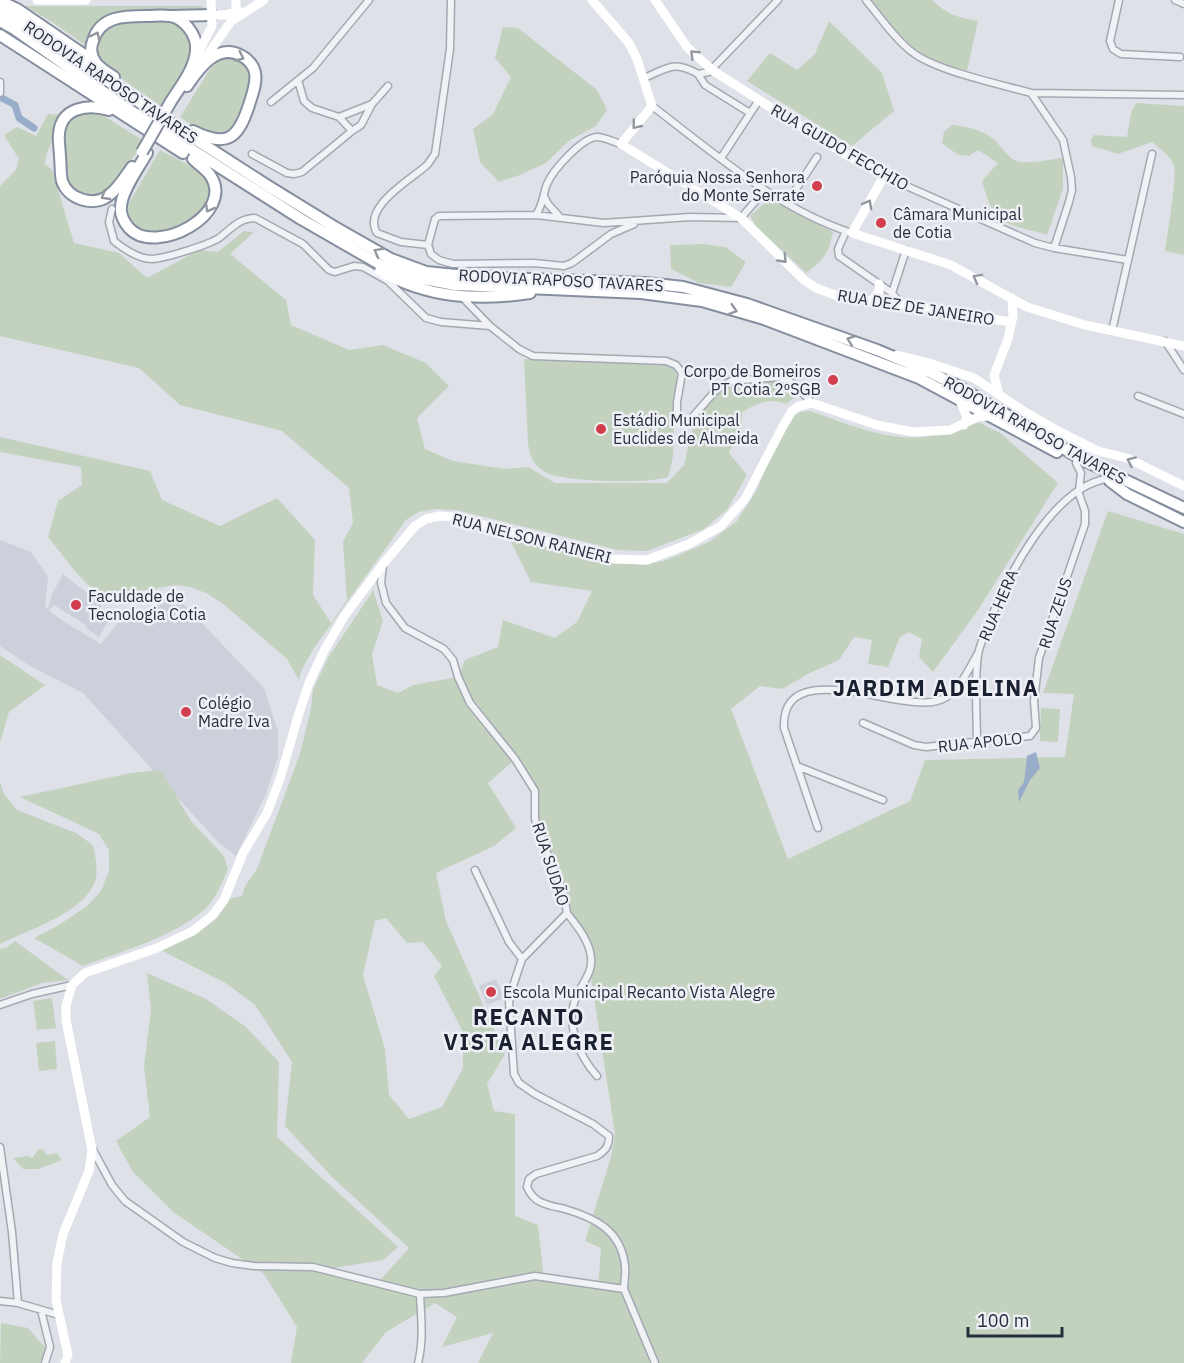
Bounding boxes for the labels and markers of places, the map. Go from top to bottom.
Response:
place label: Paróquia Nossa Senhora do Monte Serrate [630,167,805,205]
marker: Paróquia Nossa Senhora do Monte Serrate [810,179,824,193]
place label: Câmara Municipal de Cotia [893,204,1022,242]
marker: Câmara Municipal de Cotia [874,216,888,230]
place label: Corpo de Bomeiros PT Cotia 2ºSGB [684,361,821,399]
marker: Corpo de Bomeiros PT Cotia 2ºSGB [826,373,840,387]
place label: Estádio Municipal Euclides de Almeida [613,410,759,448]
marker: Estádio Municipal Euclides de Almeida [594,422,608,436]
place label: Faculdade de Tecnologia Cotia [88,586,207,624]
marker: Faculdade de Tecnologia Cotia [69,598,83,612]
place label: Colégio Madre Iva [198,693,270,731]
marker: Colégio Madre Iva [179,705,193,719]
place label: Escola Municipal Recanto Vista Alegre [503,982,776,1002]
marker: Escola Municipal Recanto Vista Alegre [484,985,498,999]

